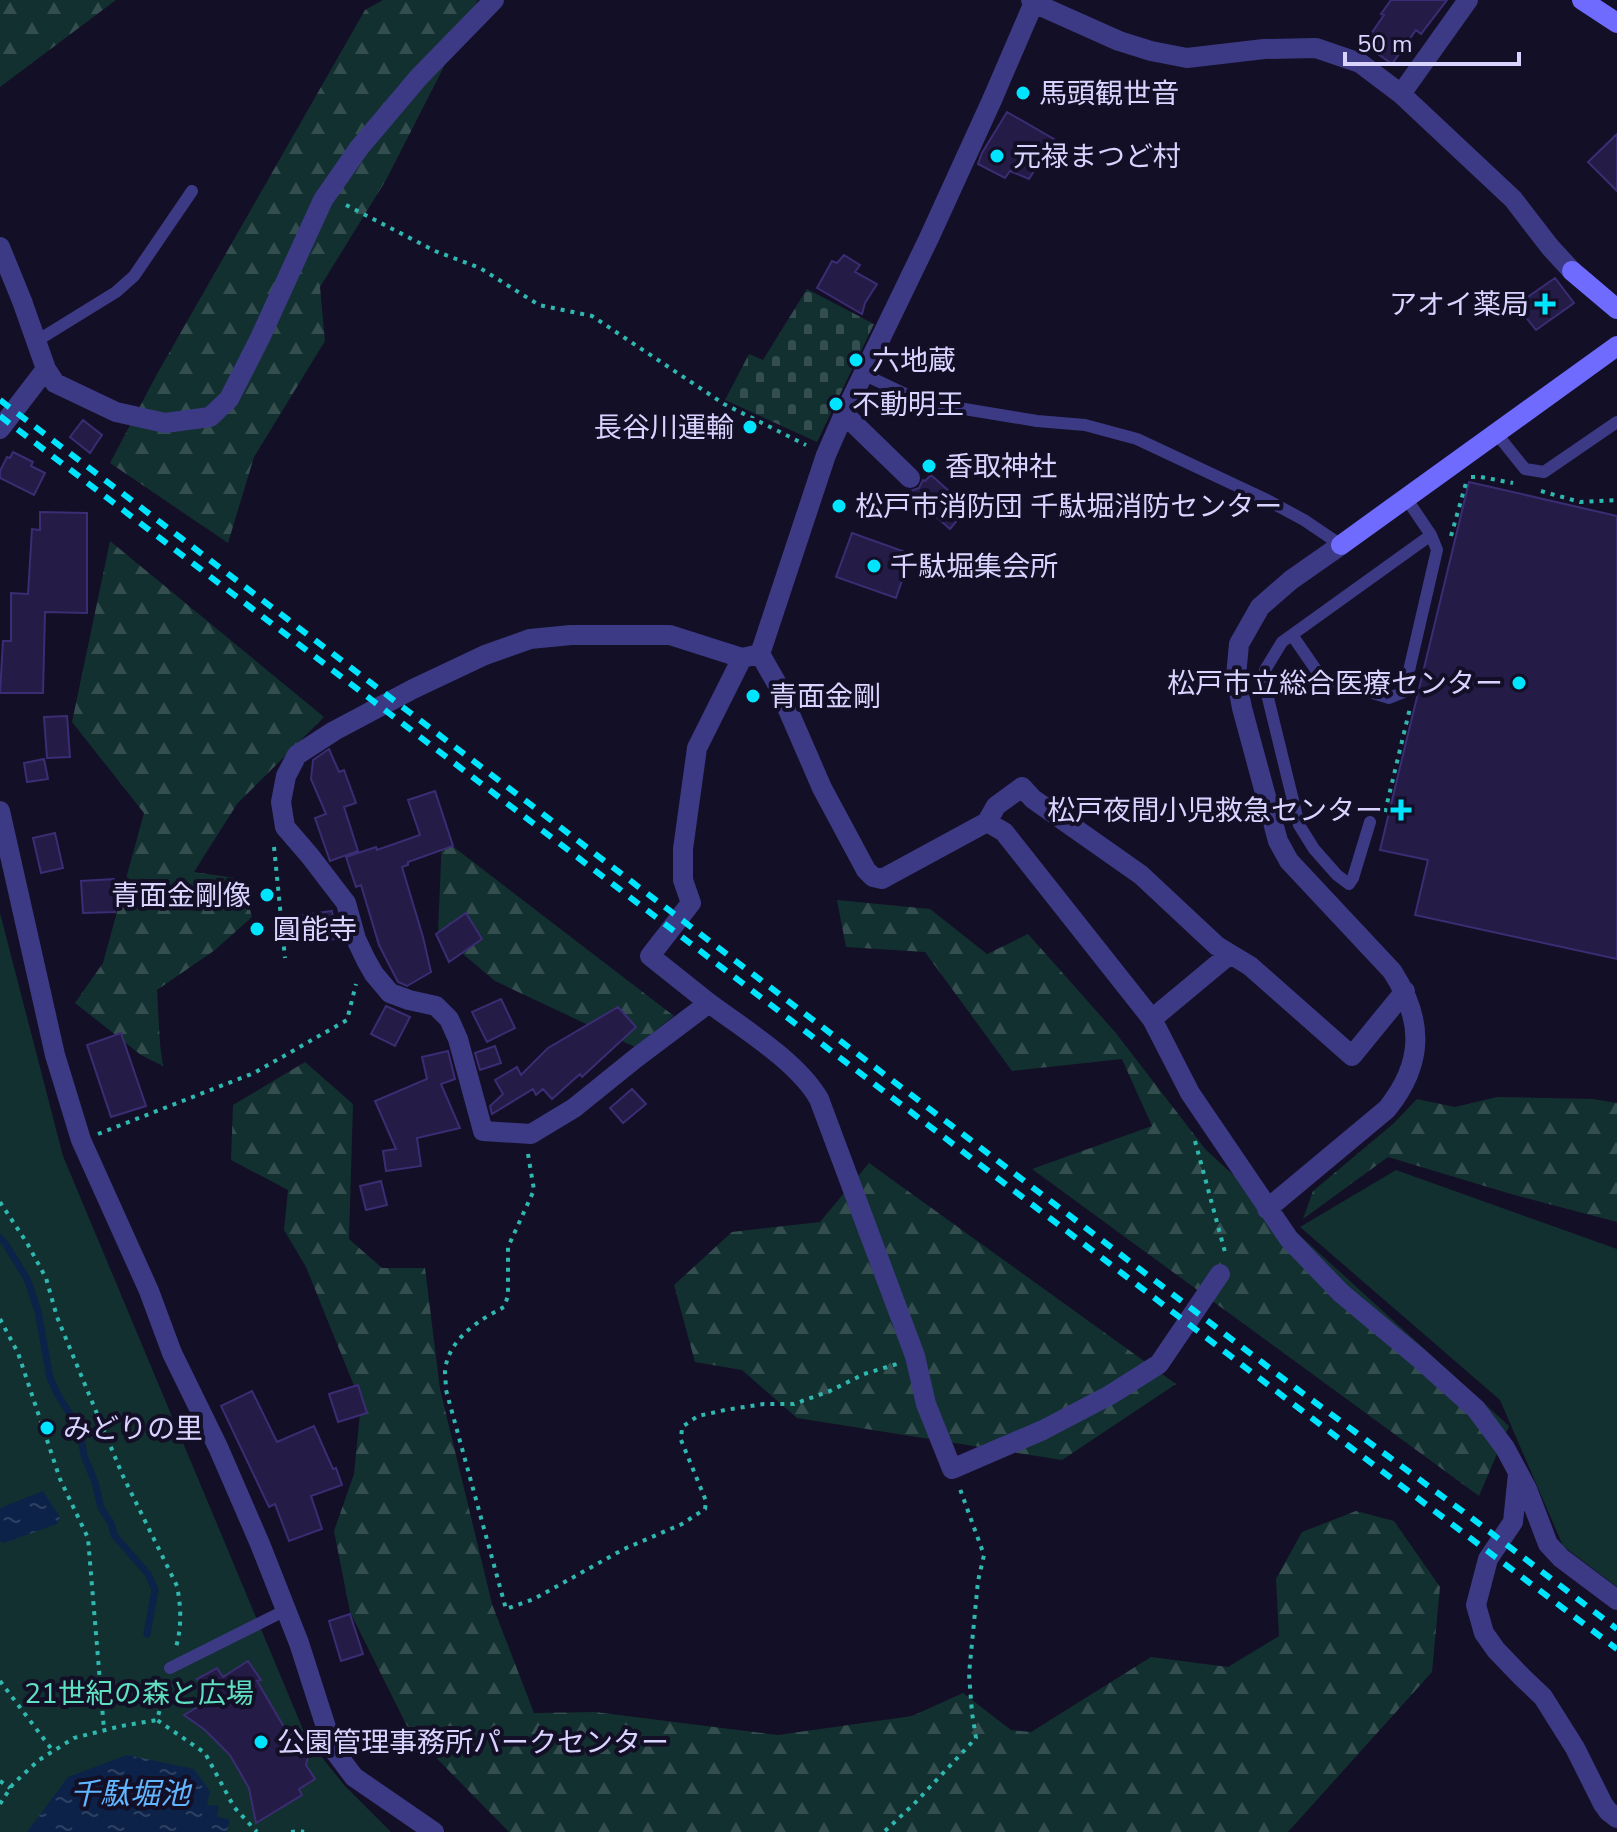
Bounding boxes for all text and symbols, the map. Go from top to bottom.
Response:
scale bar [1345,16,1519,66]
text: 50 m [1357,28,1413,60]
place label: 馬頭観世音 [1039,75,1179,113]
marker: 馬頭観世音 [1014,84,1032,102]
place label: 元禄まつど村 [1013,138,1181,176]
marker: 元禄まつど村 [988,147,1006,165]
place label: アオイ薬局 [1389,286,1529,324]
marker: アオイ薬局 [1536,295,1554,313]
place label: 六地蔵 [872,342,956,380]
marker: 六地蔵 [847,351,865,369]
place label: 不動明王 [852,386,964,424]
marker: 不動明王 [827,395,845,413]
place label: 長谷川運輸 [594,409,734,447]
marker: 長谷川運輸 [741,418,759,436]
place label: 香取神社 [945,448,1057,486]
marker: 香取神社 [920,457,938,475]
place label: 松戸市消防団 千駄堀消防センター [855,488,1282,526]
marker: 松戸市消防団 千駄堀消防センター [830,497,848,515]
place label: 千駄堀集会所 [890,548,1058,586]
marker: 千駄堀集会所 [865,557,883,575]
place label: 松戸市立総合医療センター [1167,665,1503,703]
marker: 松戸市立総合医療センター [1510,674,1528,692]
place label: 青面金剛 [769,678,881,716]
marker: 青面金剛 [744,687,762,705]
place label: 松戸夜間小児救急センター [1047,792,1383,830]
marker: 松戸夜間小児救急センター [1390,799,1412,821]
place label: 青面金剛像 [111,877,251,915]
marker: 青面金剛像 [258,886,276,904]
place label: 圓能寺 [273,911,357,949]
marker: 圓能寺 [248,920,266,938]
place label: みどりの里 [63,1410,203,1448]
marker: みどりの里 [38,1419,56,1437]
park label: 21世紀の森と広場 [24,1675,254,1713]
place label: 公園管理事務所パークセンター [277,1724,669,1762]
marker: 公園管理事務所パークセンター [252,1733,270,1751]
water label: 千駄堀池 [70,1774,193,1815]

